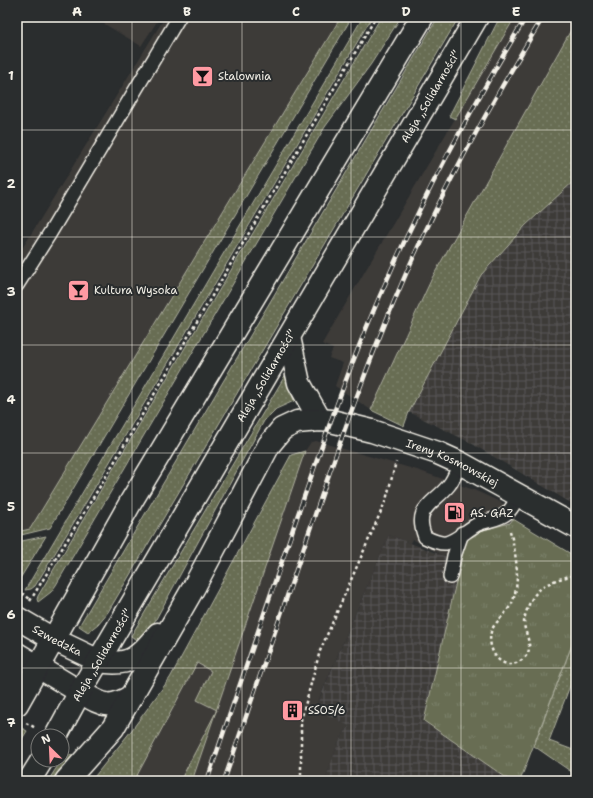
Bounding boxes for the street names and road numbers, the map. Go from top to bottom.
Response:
street label: Aleja „Solidarności” [398,47,464,146]
street label: Aleja „Solidarności” [233,326,300,425]
street label: Ireny Kosmowskiej [404,436,501,491]
street label: Aleja „Solidarności” [69,606,136,704]
street label: Szwedzka [29,622,84,660]

